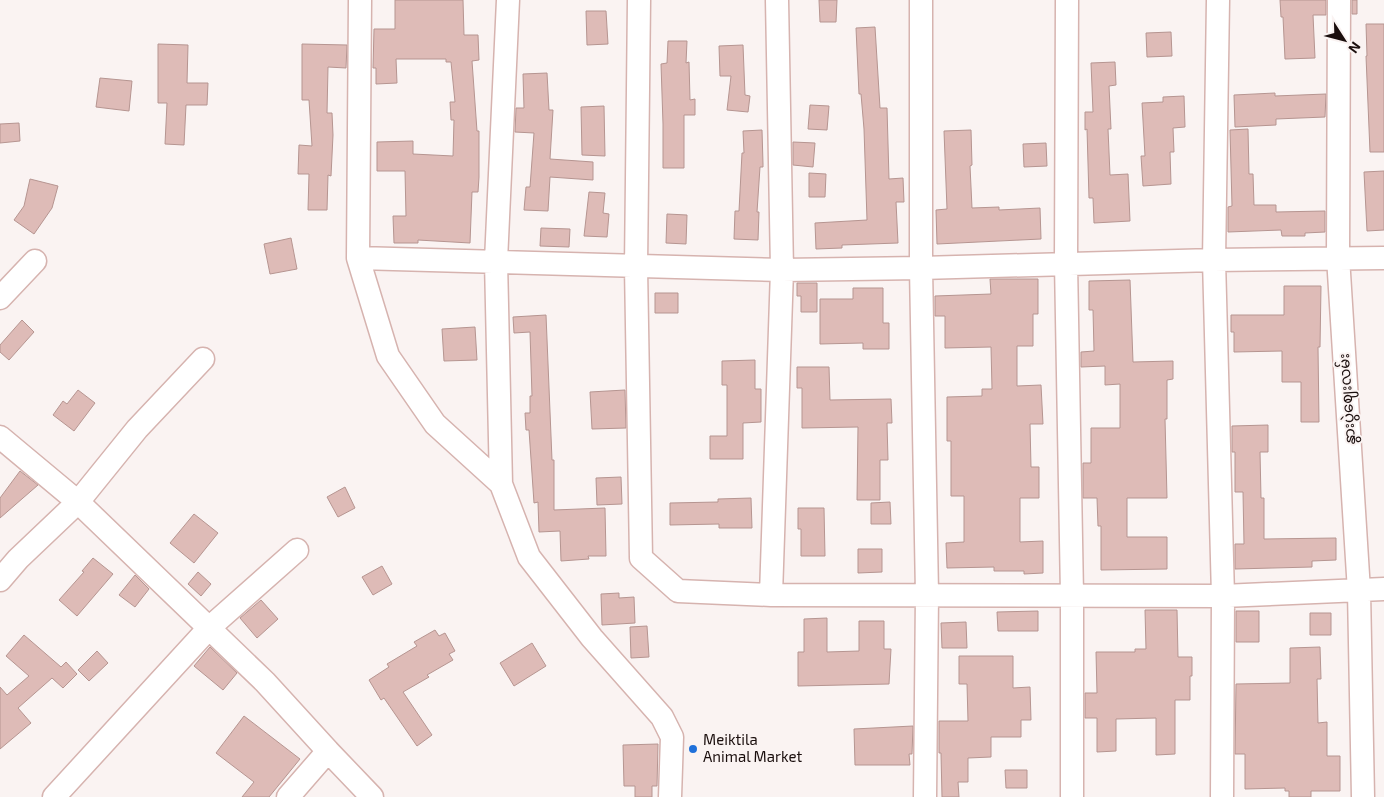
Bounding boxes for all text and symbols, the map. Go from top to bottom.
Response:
north arrow [1319,15,1369,65]
text: N [1345,39,1365,57]
street label: နွားပွဲဈေးလမ်း [1334,353,1362,445]
place label: Meiktila Animal Market [703,730,802,765]
marker: Meiktila Animal Market [687,743,699,755]

